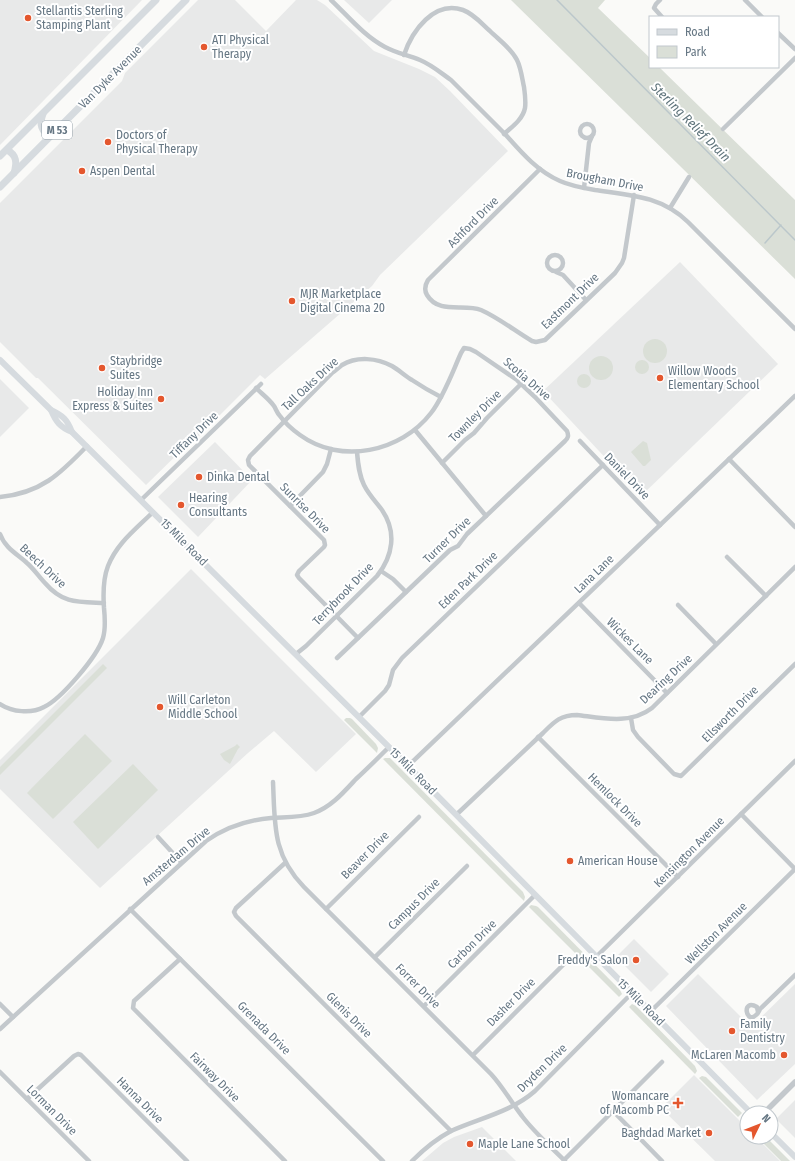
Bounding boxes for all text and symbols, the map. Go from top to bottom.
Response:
place label: Stellantis Sterling Stamping Plant [36,4,123,32]
marker: Stellantis Sterling Stamping Plant [23,13,33,23]
legend [649,16,779,68]
text: Road [685,25,710,39]
place label: ATI Physical Therapy [212,33,269,61]
marker: ATI Physical Therapy [199,42,209,52]
street label: Van Dyke Avenue [76,43,144,111]
text: Park [685,45,707,59]
water label: Sterling Relief Drain [648,79,734,165]
road number: M 53 [42,121,72,139]
place label: Doctors of Physical Therapy [116,128,198,156]
marker: Doctors of Physical Therapy [103,137,113,147]
place label: Aspen Dental [90,164,155,178]
marker: Aspen Dental [77,166,87,176]
street label: Brougham Drive [565,166,645,194]
street label: Ashford Drive [445,194,501,250]
street label: Eastmont Drive [538,270,602,332]
place label: MJR Marketplace Digital Cinema 20 [300,287,385,315]
marker: MJR Marketplace Digital Cinema 20 [287,296,297,306]
place label: Staybridge Suites [110,354,162,382]
street label: Tall Oaks Drive [279,354,341,414]
street label: Scotia Drive [500,355,554,403]
marker: Staybridge Suites [97,363,107,373]
place label: Willow Woods Elementary School [668,364,759,392]
marker: Willow Woods Elementary School [655,373,665,383]
place label: Holiday Inn Express & Suites [72,385,153,413]
street label: Townley Drive [446,387,504,445]
marker: Holiday Inn Express & Suites [156,394,166,404]
street label: Tiffany Drive [167,409,221,461]
street label: Daniel Drive [601,450,653,502]
place label: Dinka Dental [207,470,269,484]
marker: Dinka Dental [194,472,204,482]
street label: Sunrise Drive [277,480,333,536]
place label: Hearing Consultants [189,491,247,519]
marker: Hearing Consultants [176,500,186,510]
street label: Turner Drive [420,514,474,566]
street label: 15 Mile Road [157,515,211,569]
street label: Beech Drive [17,541,69,591]
street label: Eden Park Drive [436,548,500,612]
street label: Lana Lane [571,552,617,596]
street label: Terrybrook Drive [310,560,376,628]
street label: Wickes Lane [604,615,656,667]
street label: Dearing Drive [637,651,695,707]
street label: Ellsworth Drive [699,683,761,745]
place label: Will Carleton Middle School [168,693,237,721]
marker: Will Carleton Middle School [155,702,165,712]
street label: 15 Mile Road [386,744,440,798]
street label: Hemlock Drive [585,770,645,830]
street label: Kensington Avenue [651,814,727,890]
street label: Amsterdam Drive [139,824,213,888]
street label: Beaver Drive [338,828,392,882]
place label: American House [578,854,658,868]
marker: American House [565,856,575,866]
street label: Campus Drive [385,875,443,933]
street label: Wellston Avenue [682,899,750,967]
street label: Carbon Drive [445,917,499,971]
place label: Freddy's Salon [557,953,628,967]
marker: Freddy's Salon [631,955,641,965]
street label: Forrer Drive [393,961,443,1011]
street label: Dasher Drive [484,975,538,1029]
street label: 15 Mile Road [614,975,668,1029]
street label: Glenis Drive [323,989,375,1041]
street label: Grenada Drive [235,999,294,1058]
place label: Family Dentistry [740,1017,785,1045]
marker: Family Dentistry [727,1026,737,1036]
street label: Dryden Drive [514,1041,570,1095]
place label: McLaren Macomb [691,1048,776,1062]
street label: Fairway Drive [187,1049,243,1105]
marker: McLaren Macomb [779,1050,789,1060]
street label: Hanna Drive [114,1074,166,1126]
street label: Lorman Drive [24,1082,80,1138]
place label: Womancare of Macomb PC [600,1089,669,1117]
marker: Womancare of Macomb PC [672,1097,684,1109]
north arrow [739,1105,779,1145]
text: N [759,1112,773,1125]
place label: Baghdad Market [621,1126,701,1140]
marker: Baghdad Market [704,1128,714,1138]
place label: Maple Lane School [478,1137,570,1151]
marker: Maple Lane School [465,1139,475,1149]

